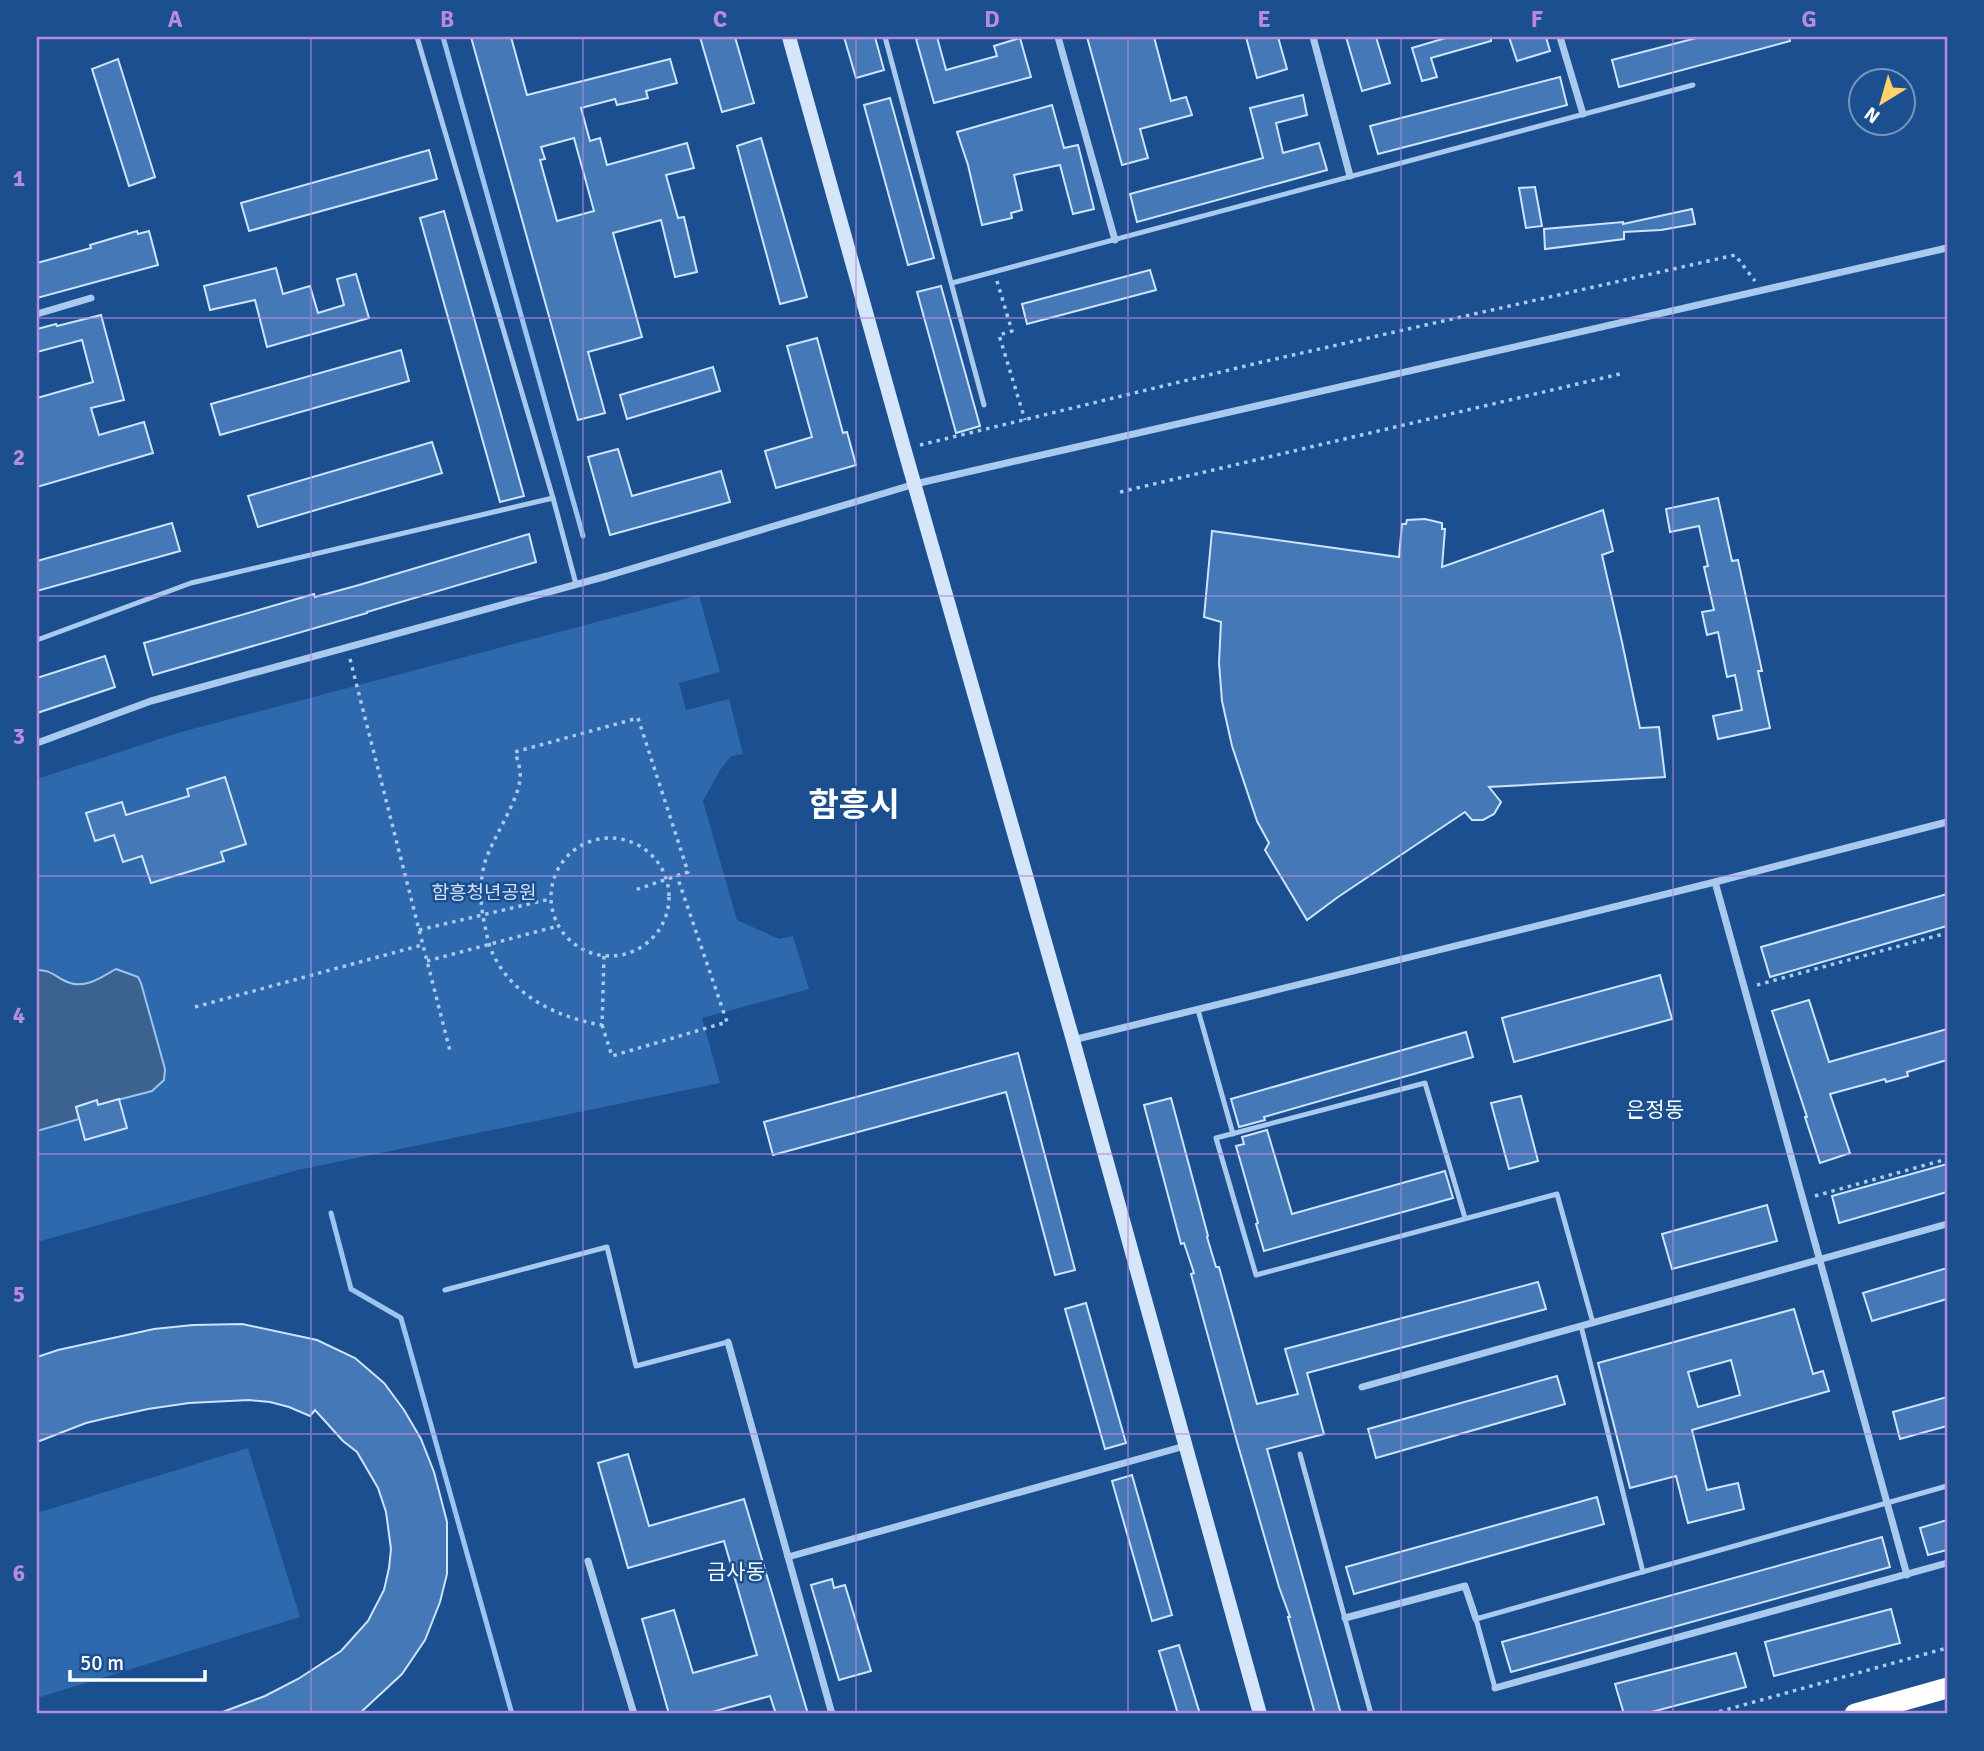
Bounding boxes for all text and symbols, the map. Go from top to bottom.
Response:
text: A [168,5,183,34]
text: B [440,5,454,34]
text: C [713,5,727,34]
text: D [984,5,1000,34]
text: E [1257,5,1271,34]
text: F [1531,5,1543,34]
text: G [1801,5,1817,34]
north arrow [1848,66,1918,136]
text: N [1860,101,1885,128]
text: 1 [13,164,25,193]
text: 2 [13,443,25,472]
text: 3 [13,722,25,751]
district label: 함흥시 [808,785,900,826]
park label: 함흥청년공원 [432,881,536,905]
text: 4 [13,1001,25,1030]
district label: 은정동 [1626,1097,1684,1123]
text: 5 [13,1280,25,1309]
text: 6 [13,1559,25,1588]
district label: 금사동 [707,1559,765,1585]
scale bar [70,1639,205,1683]
text: 50 m [80,1650,124,1676]

